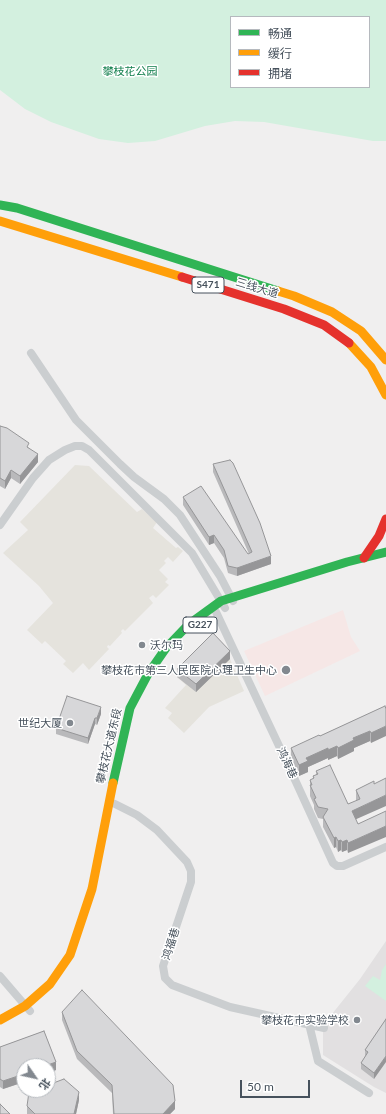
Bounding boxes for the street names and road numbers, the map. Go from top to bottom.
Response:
street label: 三线大道 [234,275,280,301]
road number: S471 [192,277,224,293]
road number: G227 [183,617,217,633]
street label: 攀枝花大道东段 [94,707,124,785]
street label: 鸿海巷 [274,745,300,781]
street label: 鸿福巷 [160,926,182,962]

